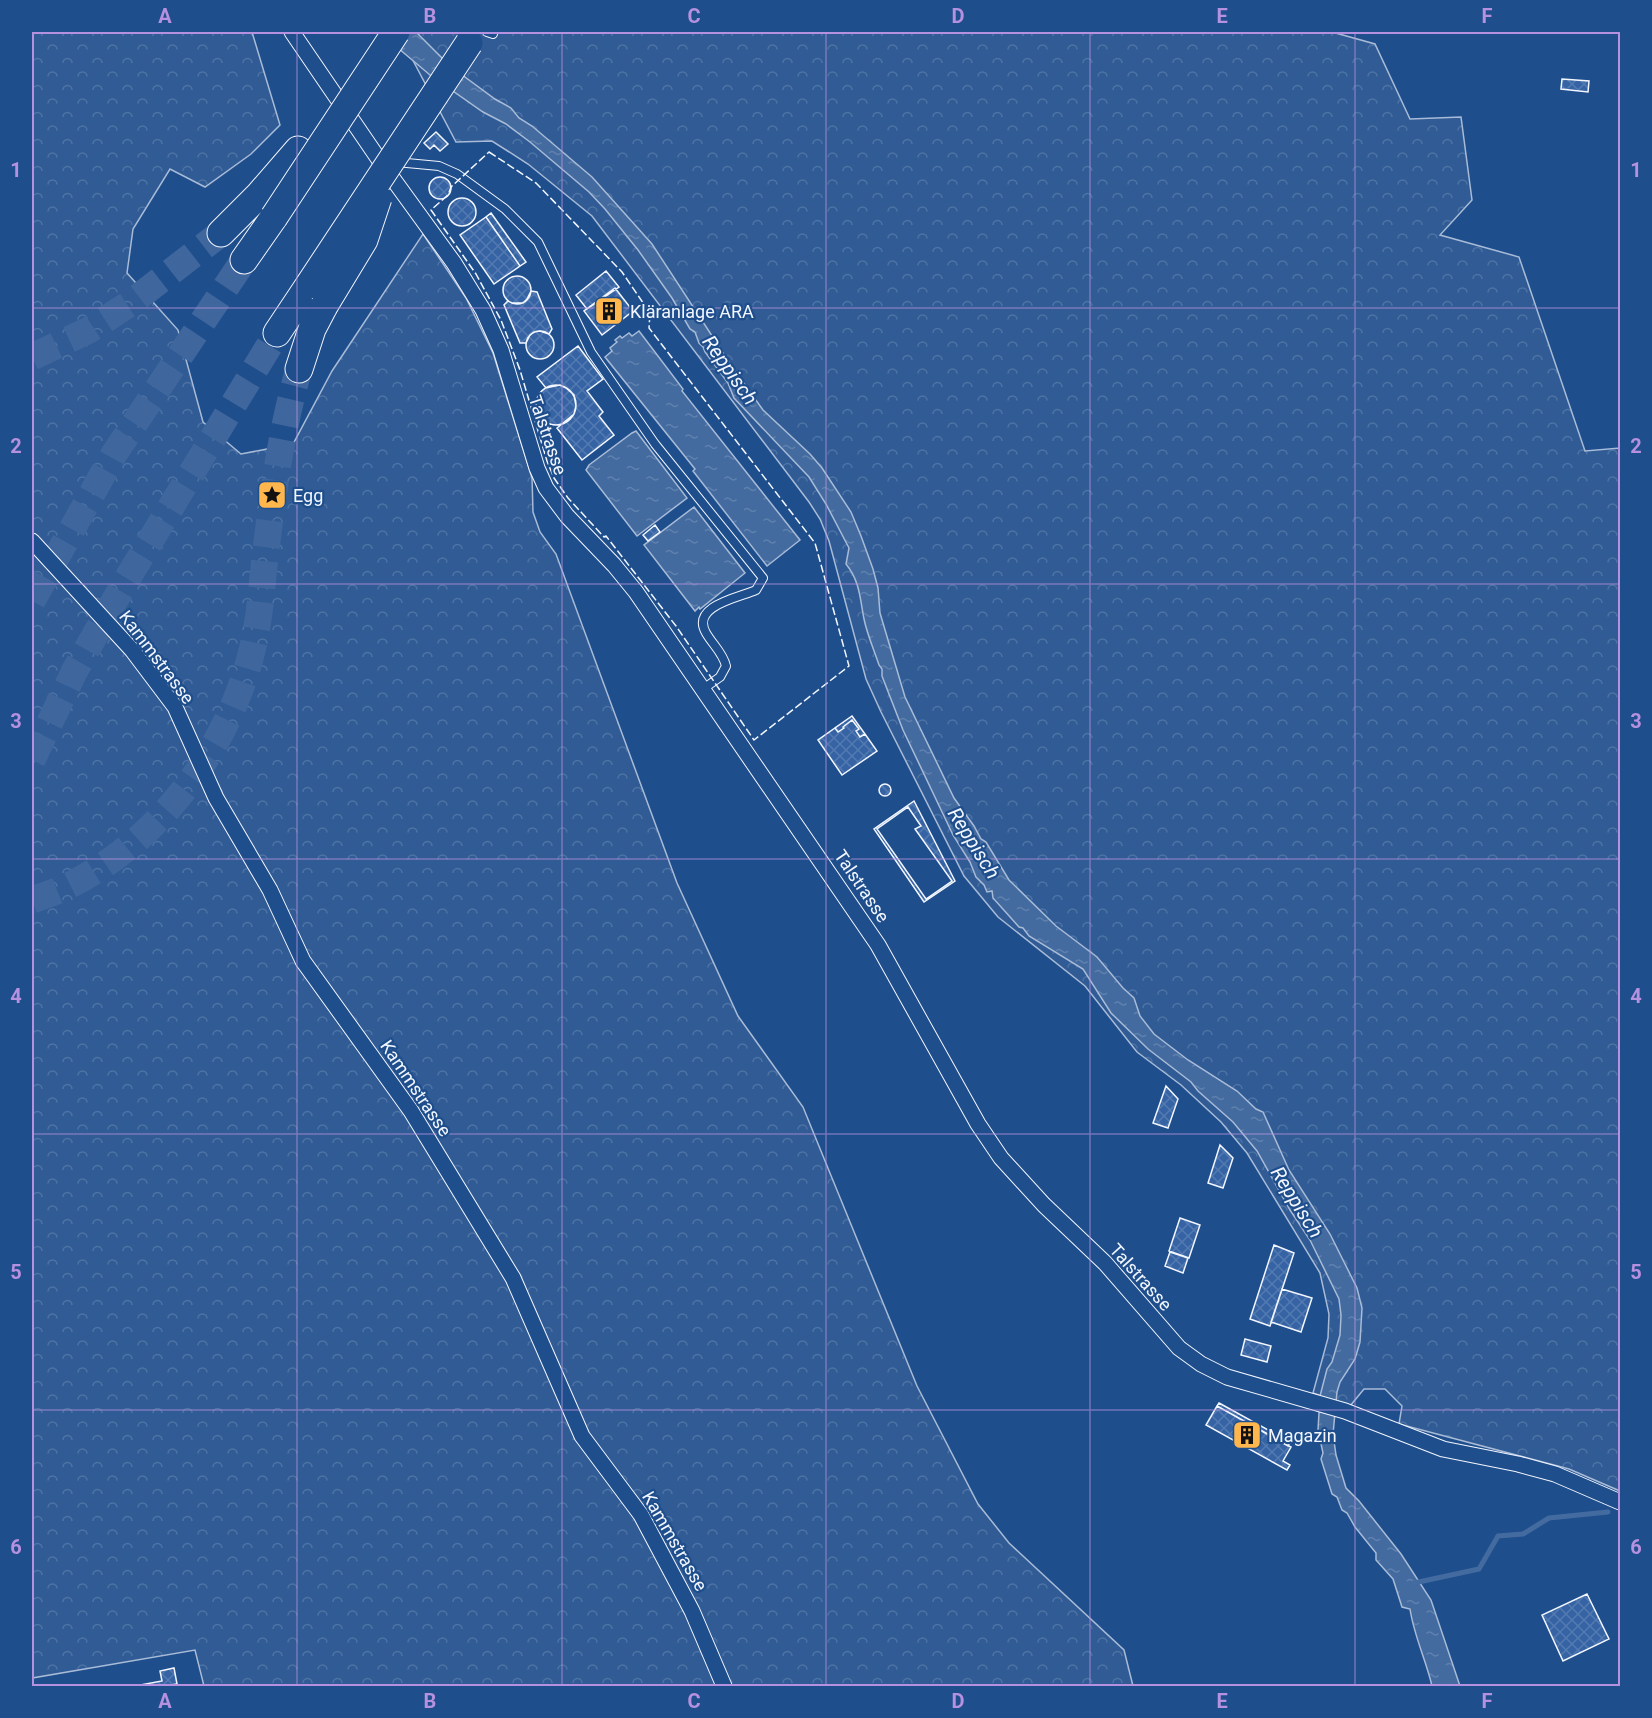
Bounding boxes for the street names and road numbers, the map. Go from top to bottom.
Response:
street label: Talstrasse [525,392,571,478]
street label: Kammstrasse [115,606,199,708]
street label: Talstrasse [830,846,894,926]
street label: Kammstrasse [376,1036,456,1140]
street label: Talstrasse [1106,1239,1176,1315]
street label: Kammstrasse [638,1487,712,1595]

